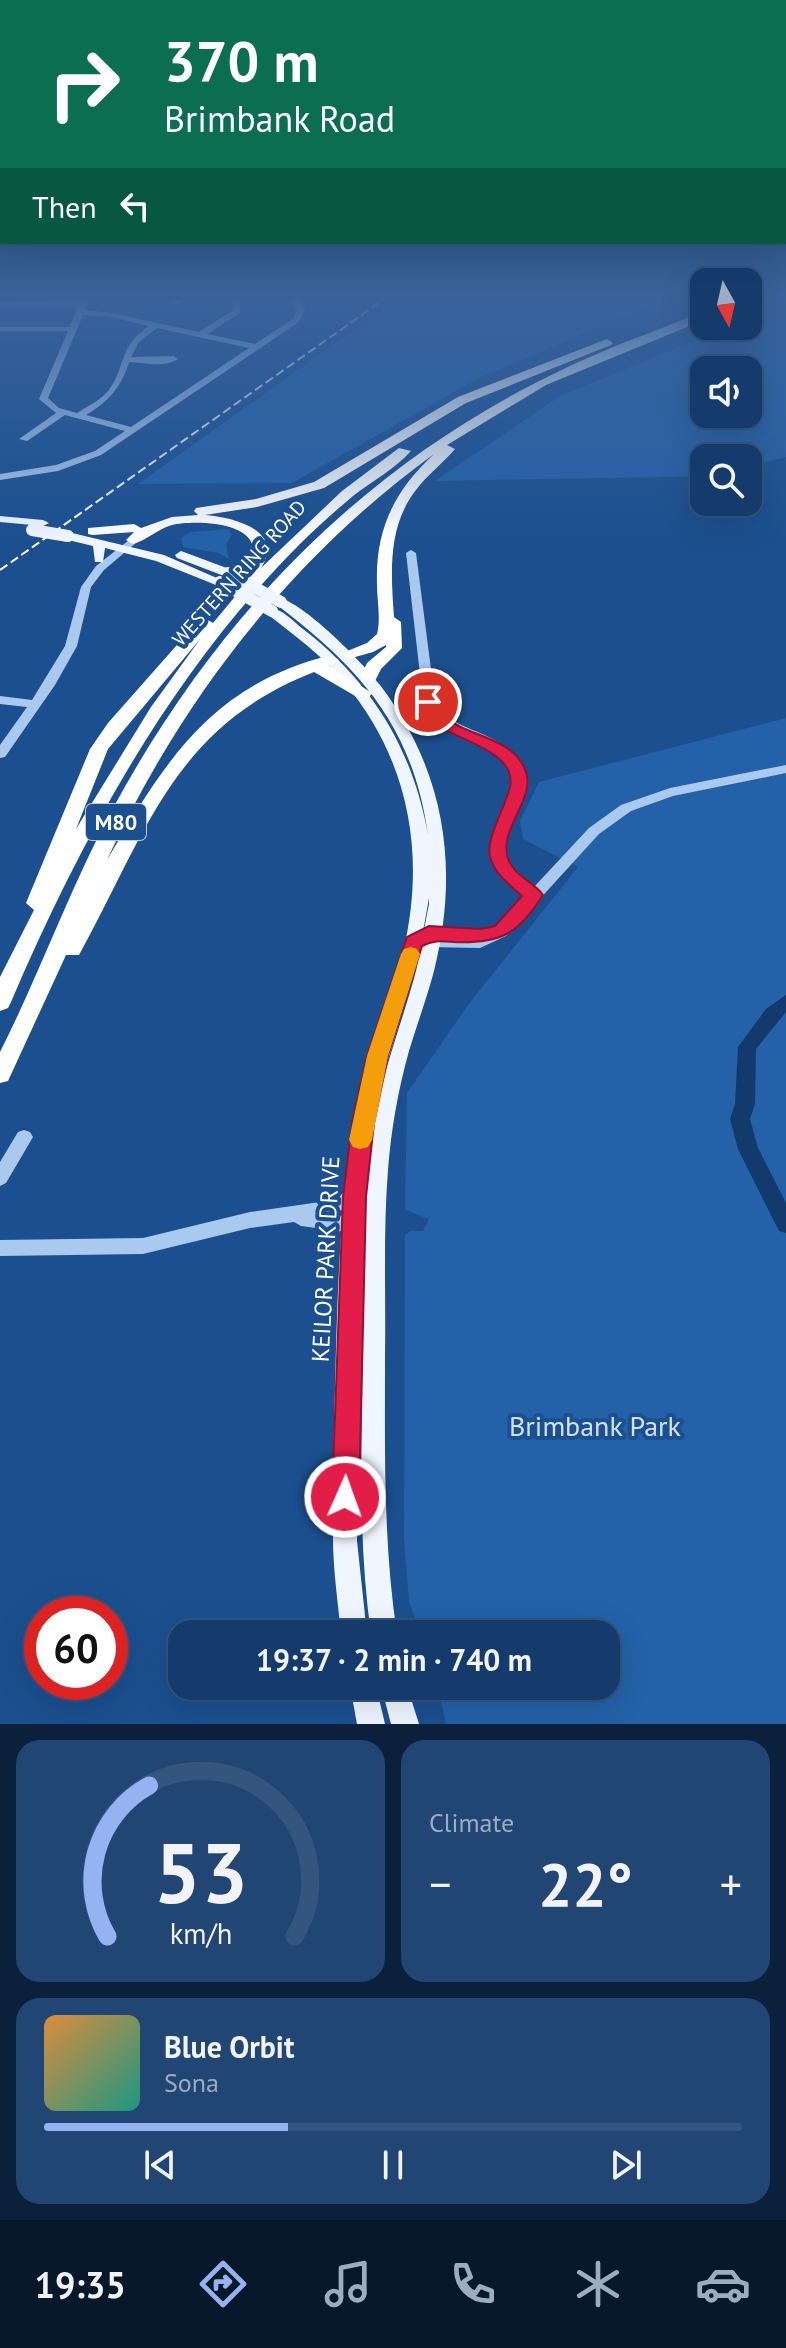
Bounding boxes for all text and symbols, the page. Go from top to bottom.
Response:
text: 370 m [164,25,319,97]
icon: right [32,32,136,136]
text: Brimbank Road [164,95,395,142]
icon: left [113,184,157,228]
text: Then [32,187,97,226]
north arrow [690,268,762,340]
map controls [690,268,762,516]
button: sound [690,356,762,428]
button: search [690,444,762,516]
street label: WESTERN RING ROAD [166,494,312,652]
pin [394,668,462,736]
icon: arrive [406,680,450,724]
road number: M80 [86,804,146,840]
street label: KEILOR PARK DRIVE [305,1155,346,1363]
park label: Brimbank Park [509,1407,682,1444]
position arrow [303,1455,387,1539]
speed limit sign: 60 [24,1596,128,1700]
text: 19:37 · 2 min · 740 m [256,1640,532,1679]
text: Climate [429,1806,514,1839]
text: 53 [153,1818,248,1926]
text: 22° [538,1845,633,1923]
text: − [429,1855,451,1912]
text: + [720,1855,742,1912]
text: km/h [169,1915,232,1952]
text: Blue Orbit [164,2027,294,2066]
text: Sona [164,2066,219,2099]
icon: previous [138,2143,182,2187]
icon: pause [371,2143,415,2187]
icon: next [604,2143,648,2187]
icon: directions [195,2256,251,2312]
icon: music [320,2256,376,2312]
icon: phone [445,2256,501,2312]
icon: climate [570,2256,626,2312]
icon: car [695,2256,751,2312]
text: 19:35 [35,2261,126,2308]

